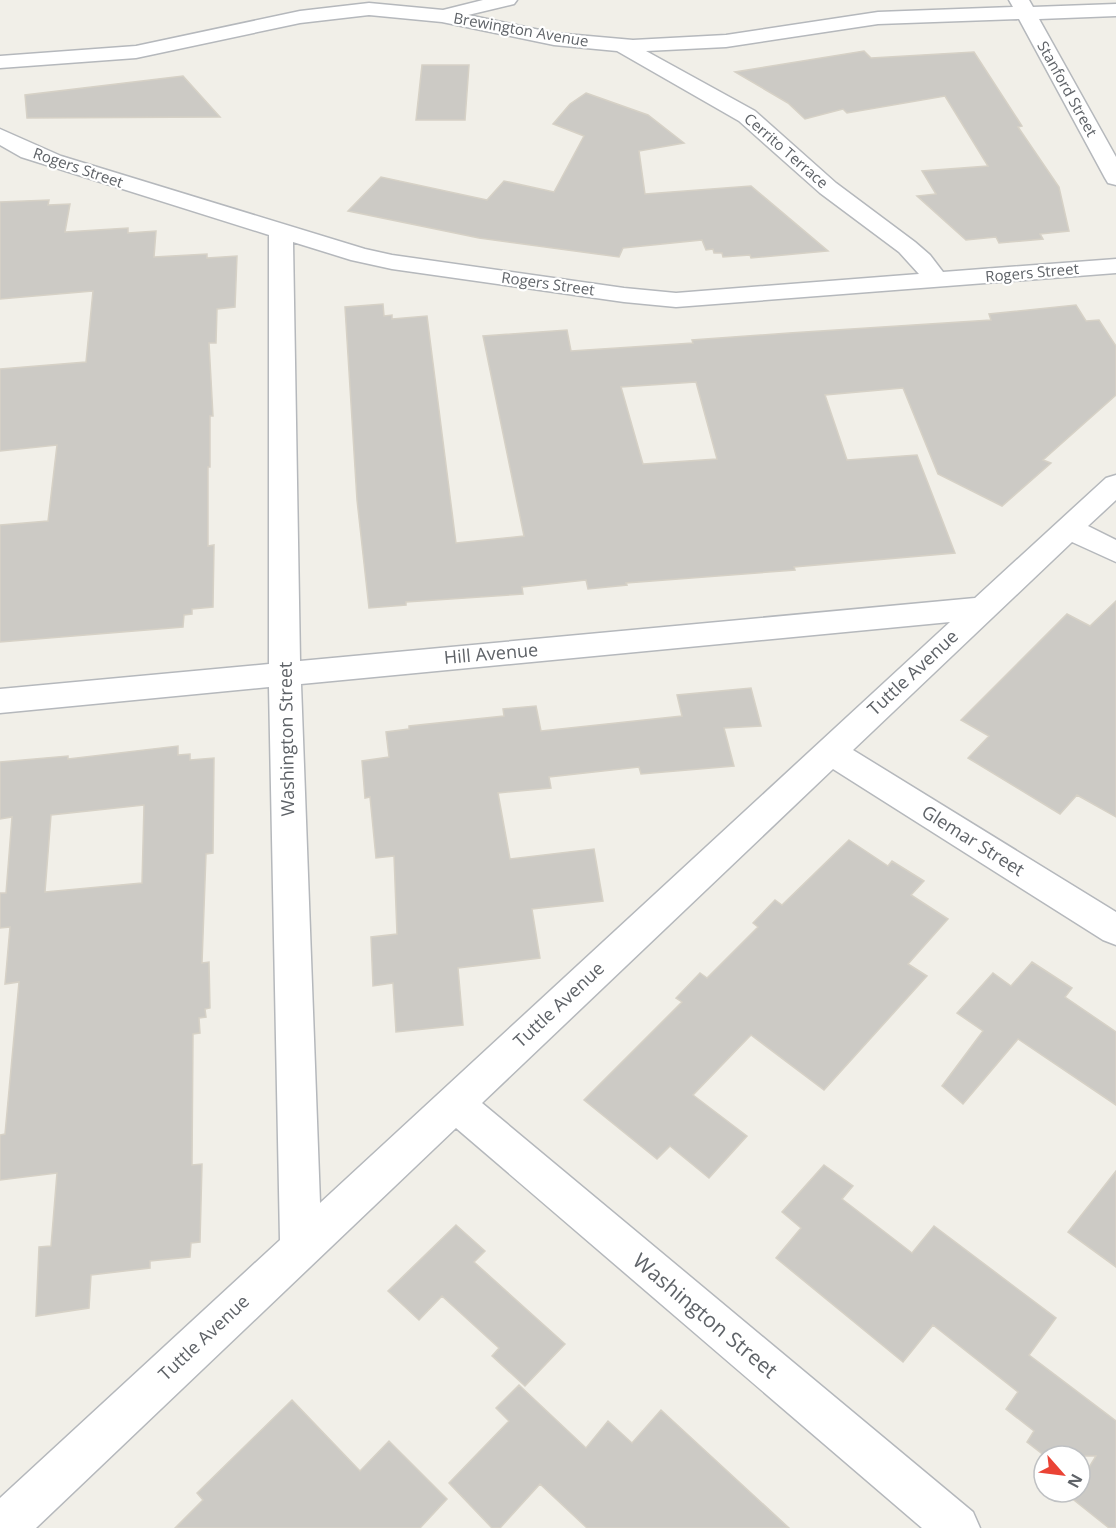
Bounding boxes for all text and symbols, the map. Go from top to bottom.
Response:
street label: Brewington Avenue [452,7,590,51]
street label: Stanford Street [1033,37,1102,140]
street label: Cerrito Terrace [740,108,833,192]
street label: Rogers Street [31,142,126,192]
street label: Rogers Street [984,258,1080,286]
street label: Rogers Street [500,267,596,299]
street label: Tuttle Avenue [862,624,963,721]
street label: Hill Avenue [443,637,539,669]
street label: Washington Street [273,661,299,817]
street label: Glemar Street [918,799,1029,881]
street label: Tuttle Avenue [508,956,609,1053]
street label: Washington Street [627,1246,784,1384]
street label: Tuttle Avenue [153,1289,254,1386]
north arrow [1032,1444,1092,1504]
text: N [1062,1470,1088,1492]

